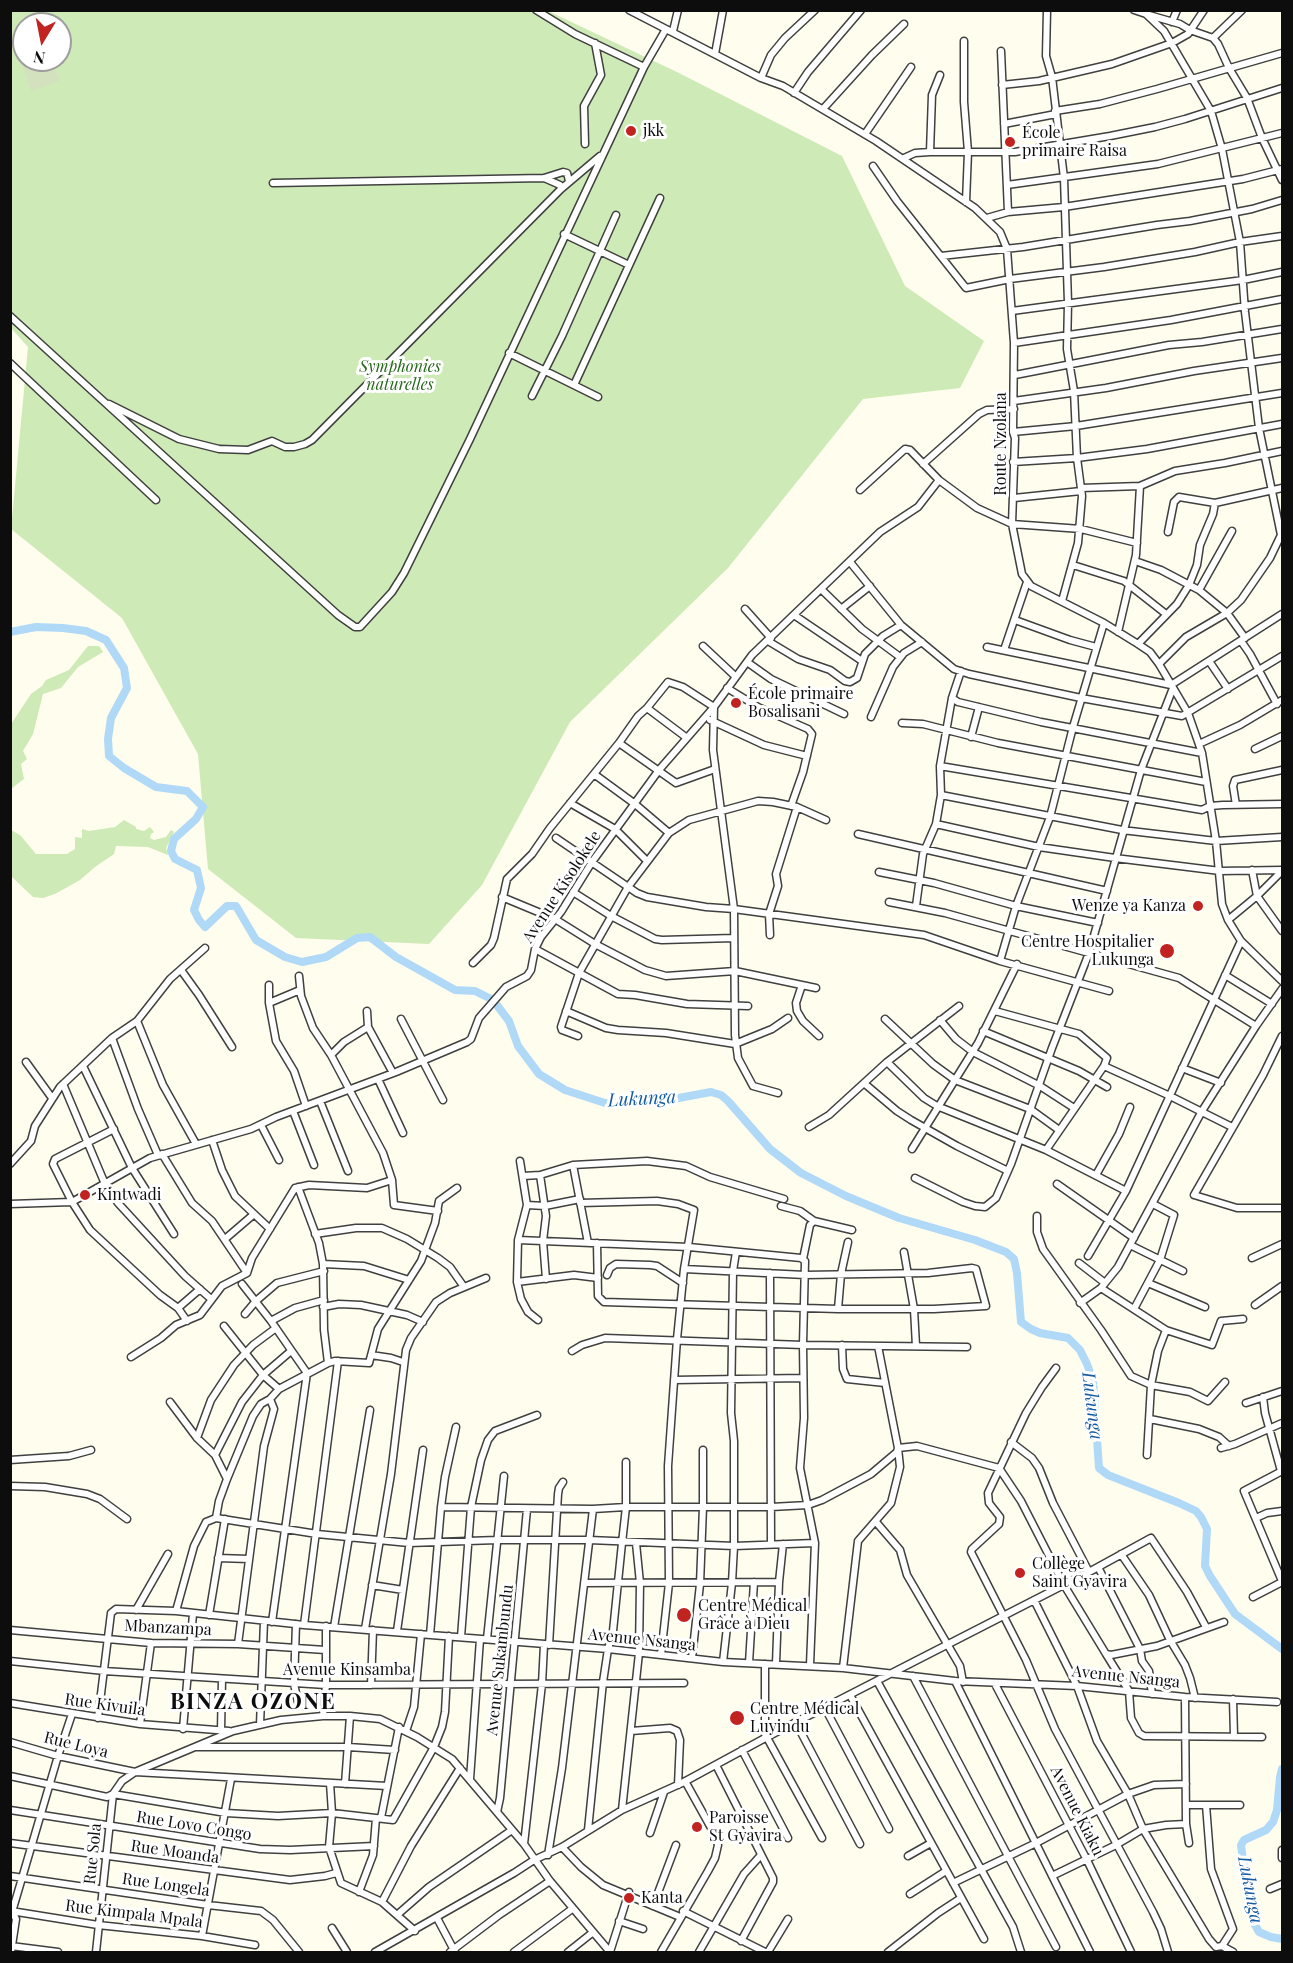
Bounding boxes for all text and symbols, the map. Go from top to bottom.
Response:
north arrow [12,12,72,72]
text: N [32,47,47,70]
place label: jkk [643,121,664,141]
place label: École primaire Raisa [1022,123,1127,161]
marker: jkk [624,124,638,138]
marker: École primaire Raisa [1003,135,1017,149]
park label: Symphonies naturelles [359,357,441,395]
street label: Route Nzolana [991,392,1011,496]
place label: École primaire Bosalisani [748,684,853,722]
marker: École primaire Bosalisani [729,696,743,710]
street label: Avenue Kisolokele [519,827,605,947]
place label: Wenze ya Kanza [1072,896,1186,916]
marker: Wenze ya Kanza [1191,899,1205,913]
place label: Centre Hospitalier Lukunga [1021,932,1154,970]
marker: Centre Hospitalier Lukunga [1158,942,1176,960]
water label: Lukunga [607,1086,677,1112]
place label: Kintwadi [97,1185,162,1205]
marker: Kintwadi [78,1188,92,1202]
water label: Lukunga [1077,1371,1107,1441]
place label: Collège Saint Gyavira [1032,1554,1127,1592]
marker: Collège Saint Gyavira [1013,1566,1027,1580]
street label: Avenue Sukambundu [483,1583,517,1737]
place label: Centre Médical Grâce à Dieu [698,1596,807,1634]
marker: Centre Médical Grâce à Dieu [675,1606,693,1624]
street label: Mbanzampa [124,1616,212,1640]
street label: Avenue Nsanga [587,1625,697,1655]
street label: Avenue Kinsamba [283,1660,411,1680]
street label: Avenue Nsanga [1071,1662,1181,1692]
district label: BINZA OZONE [170,1689,336,1715]
street label: Rue Kivuila [63,1690,147,1720]
place label: Centre Médical Luyindu [750,1699,859,1737]
marker: Centre Médical Luyindu [728,1709,746,1727]
street label: Rue Loya [42,1728,110,1762]
street label: Avenue Kiaku [1046,1763,1108,1859]
street label: Rue Lovo Congo [135,1807,253,1845]
place label: Paroisse St Gyavira [709,1808,782,1846]
marker: Paroisse St Gyavira [690,1820,704,1834]
street label: Rue Sola [80,1822,106,1886]
street label: Rue Moanda [130,1836,220,1868]
water label: Lukunga [1233,1854,1267,1926]
street label: Rue Longela [121,1869,211,1901]
place label: Kanta [641,1888,683,1908]
marker: Kanta [622,1891,636,1905]
street label: Rue Kimpala Mpala [64,1896,204,1932]

